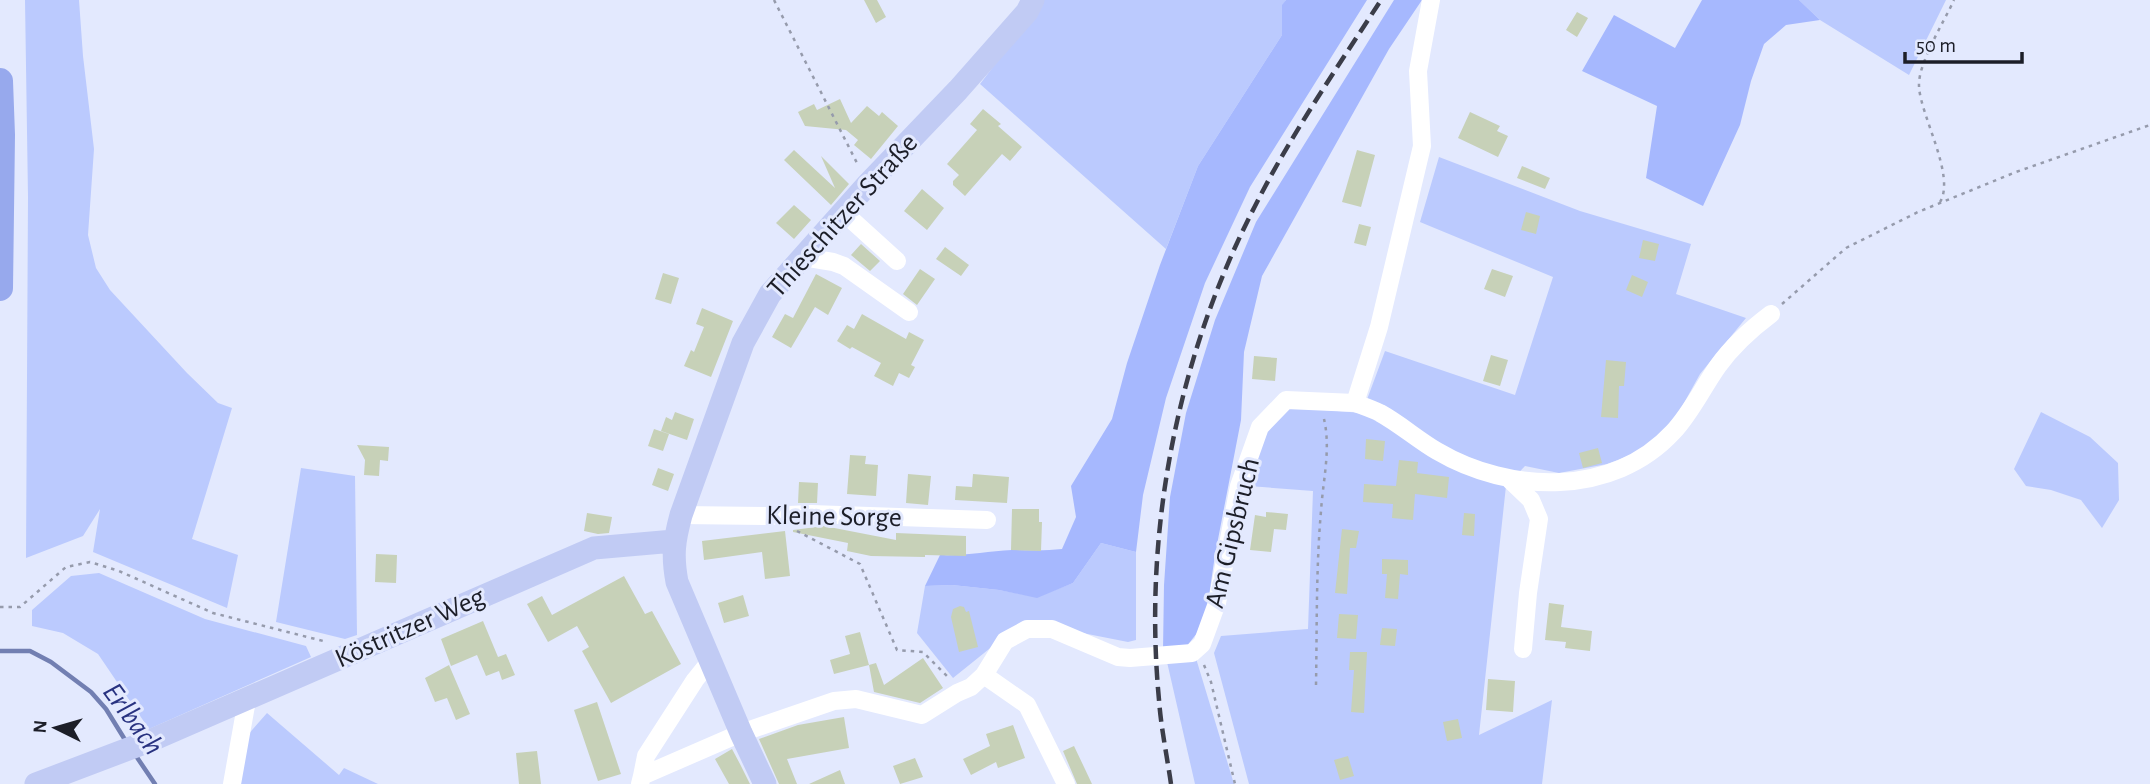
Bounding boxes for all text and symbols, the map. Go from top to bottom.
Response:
scale bar [1905,21,2022,65]
text: 50 m [1916,35,1956,56]
street label: Thieschitzer Straße [763,129,923,303]
street label: Am Gipsbruch [1201,455,1265,611]
street label: Kleine Sorge [766,502,902,532]
street label: Köstritzer Weg [331,582,489,673]
water label: Erlbach [97,677,169,761]
north arrow [21,693,91,763]
text: N [31,719,51,734]

